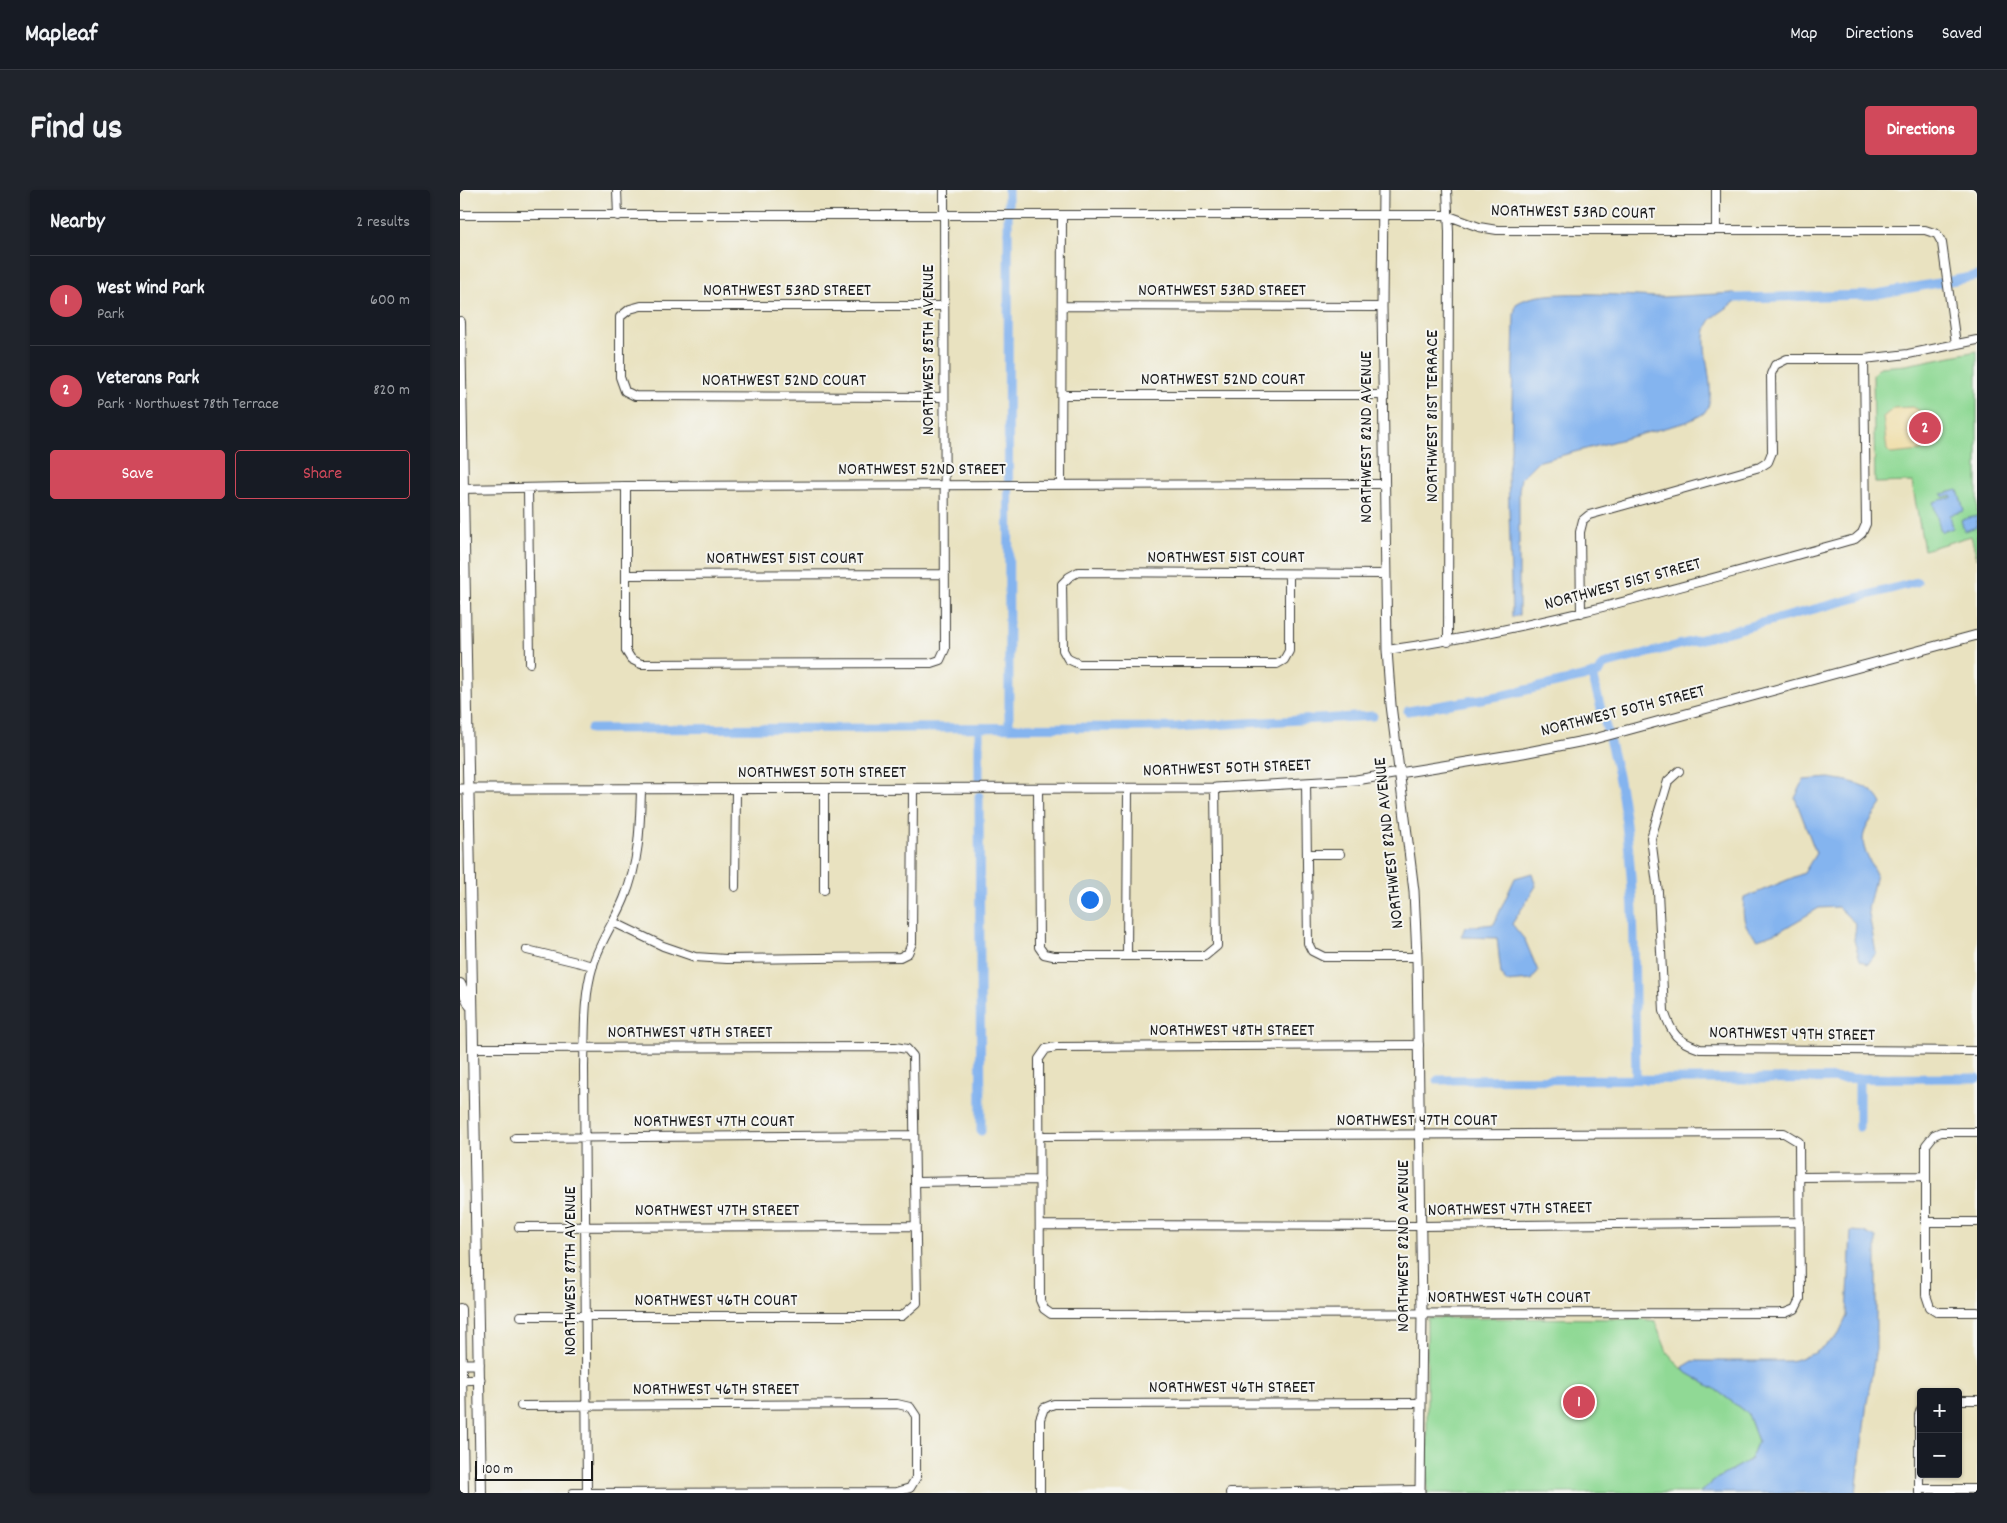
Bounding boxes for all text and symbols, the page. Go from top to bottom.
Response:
text: Mapleaf [25,18,97,52]
text: Map [1790,22,1817,47]
text: Directions [1845,22,1914,47]
text: Saved [1942,22,1982,47]
text: Find us [30,105,122,155]
button: Directions [1865,106,1977,155]
street label: NORTHWEST 53RD COURT [1491,199,1655,227]
text: Nearby [50,208,105,238]
text: 2 results [356,211,410,234]
street label: NORTHWEST 85TH AVENUE [917,265,942,435]
text: West Wind Park [97,276,204,303]
street label: NORTHWEST 53RD STREET [703,279,871,304]
street label: NORTHWEST 53RD STREET [1138,279,1306,304]
text: 1 [64,289,68,312]
text: 600 m [370,289,410,312]
text: Park [97,303,124,326]
street label: NORTHWEST 81ST TERRACE [1421,330,1446,502]
street label: NORTHWEST 82ND AVENUE [1355,351,1380,523]
text: Veterans Park [97,366,199,393]
street label: NORTHWEST 52ND COURT [1141,368,1305,393]
street label: NORTHWEST 52ND COURT [702,369,866,394]
text: 2 [63,379,70,402]
text: 820 m [373,379,410,402]
text: Park · Northwest 78th Terrace [97,393,279,416]
pin: 2 [1909,409,1941,447]
button: Save [50,450,225,499]
button: Share [235,450,410,499]
street label: NORTHWEST 52ND STREET [838,458,1006,483]
street label: NORTHWEST 51ST COURT [1147,546,1305,571]
street label: NORTHWEST 51ST COURT [706,547,864,572]
street label: NORTHWEST 51ST STREET [1542,552,1704,618]
street label: NORTHWEST 50TH STREET [1538,680,1708,744]
street label: NORTHWEST 50TH STREET [1142,754,1312,784]
street label: NORTHWEST 82ND AVENUE [1369,756,1411,930]
street label: NORTHWEST 50TH STREET [738,761,906,786]
your location [1077,887,1103,913]
street label: NORTHWEST 48TH STREET [1150,1019,1314,1044]
street label: NORTHWEST 48TH STREET [608,1021,772,1046]
street label: NORTHWEST 49TH STREET [1709,1021,1875,1049]
street label: NORTHWEST 47TH COURT [1337,1109,1497,1134]
street label: NORTHWEST 47TH COURT [634,1110,794,1135]
street label: NORTHWEST 82ND AVENUE [1392,1160,1417,1332]
street label: NORTHWEST 87TH AVENUE [559,1186,584,1356]
street label: NORTHWEST 47TH STREET [1428,1196,1592,1224]
street label: NORTHWEST 47TH STREET [635,1199,799,1224]
street label: NORTHWEST 46TH COURT [1428,1286,1590,1311]
street label: NORTHWEST 46TH COURT [635,1289,797,1314]
street label: NORTHWEST 46TH STREET [1149,1376,1315,1401]
street label: NORTHWEST 46TH STREET [633,1378,799,1403]
pin: 1 [1563,1383,1595,1421]
map controls [1917,1388,1962,1478]
button: + [1917,1388,1962,1433]
button: − [1917,1433,1962,1478]
scale bar [475,1458,592,1481]
text: 100 m [482,1460,513,1480]

